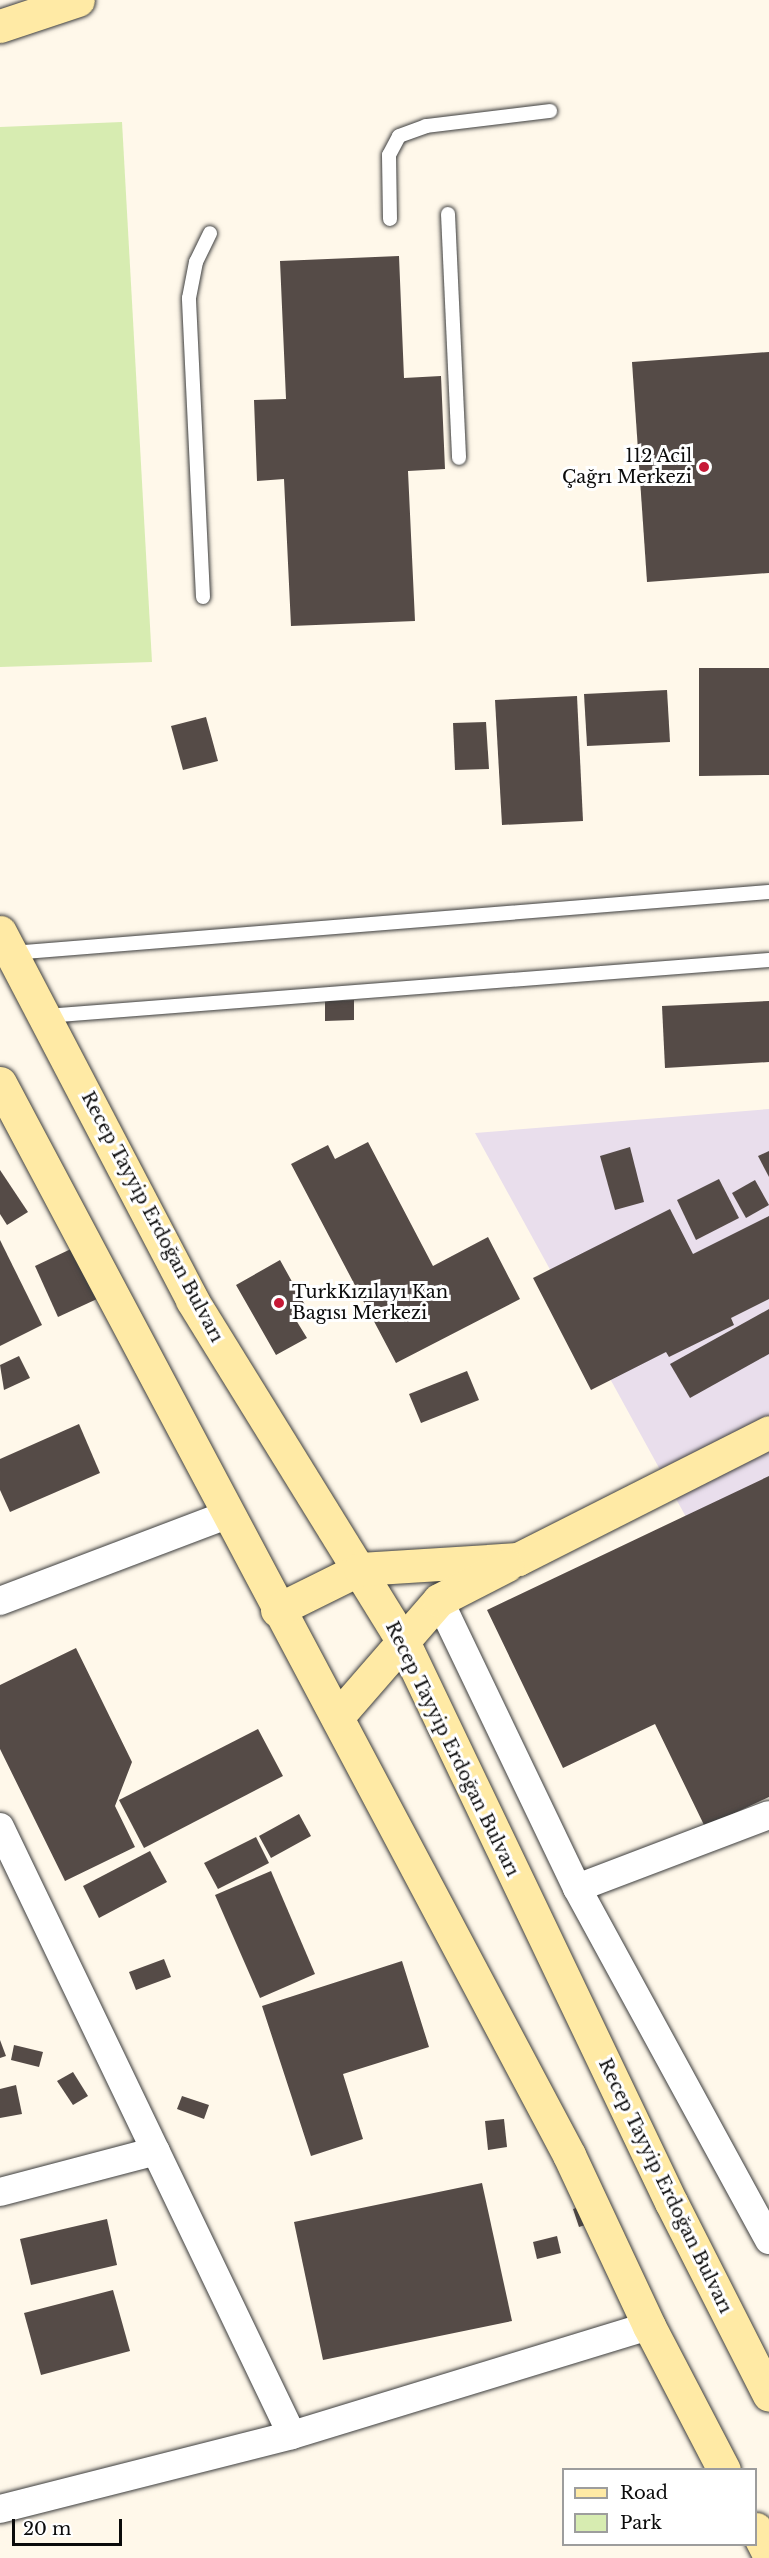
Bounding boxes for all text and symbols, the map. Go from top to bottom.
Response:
place label: 112 Acil Çağrı Merkezi [562,446,692,488]
marker: 112 Acil Çağrı Merkezi [697,460,711,474]
street label: Recep Tayyip Erdoğan Bulvarı [76,1088,228,1346]
place label: TurkKızılayı Kan Bagısı Merkezi [292,1282,448,1324]
marker: TurkKızılayı Kan Bagısı Merkezi [270,1294,288,1312]
street label: Recep Tayyip Erdoğan Bulvarı [381,1618,523,1880]
street label: Recep Tayyip Erdoğan Bulvarı [594,2055,736,2317]
legend [562,2468,757,2546]
text: Road [620,2482,668,2504]
scale bar [15,2507,124,2545]
text: Park [620,2512,662,2534]
text: 20 m [23,2518,71,2540]

